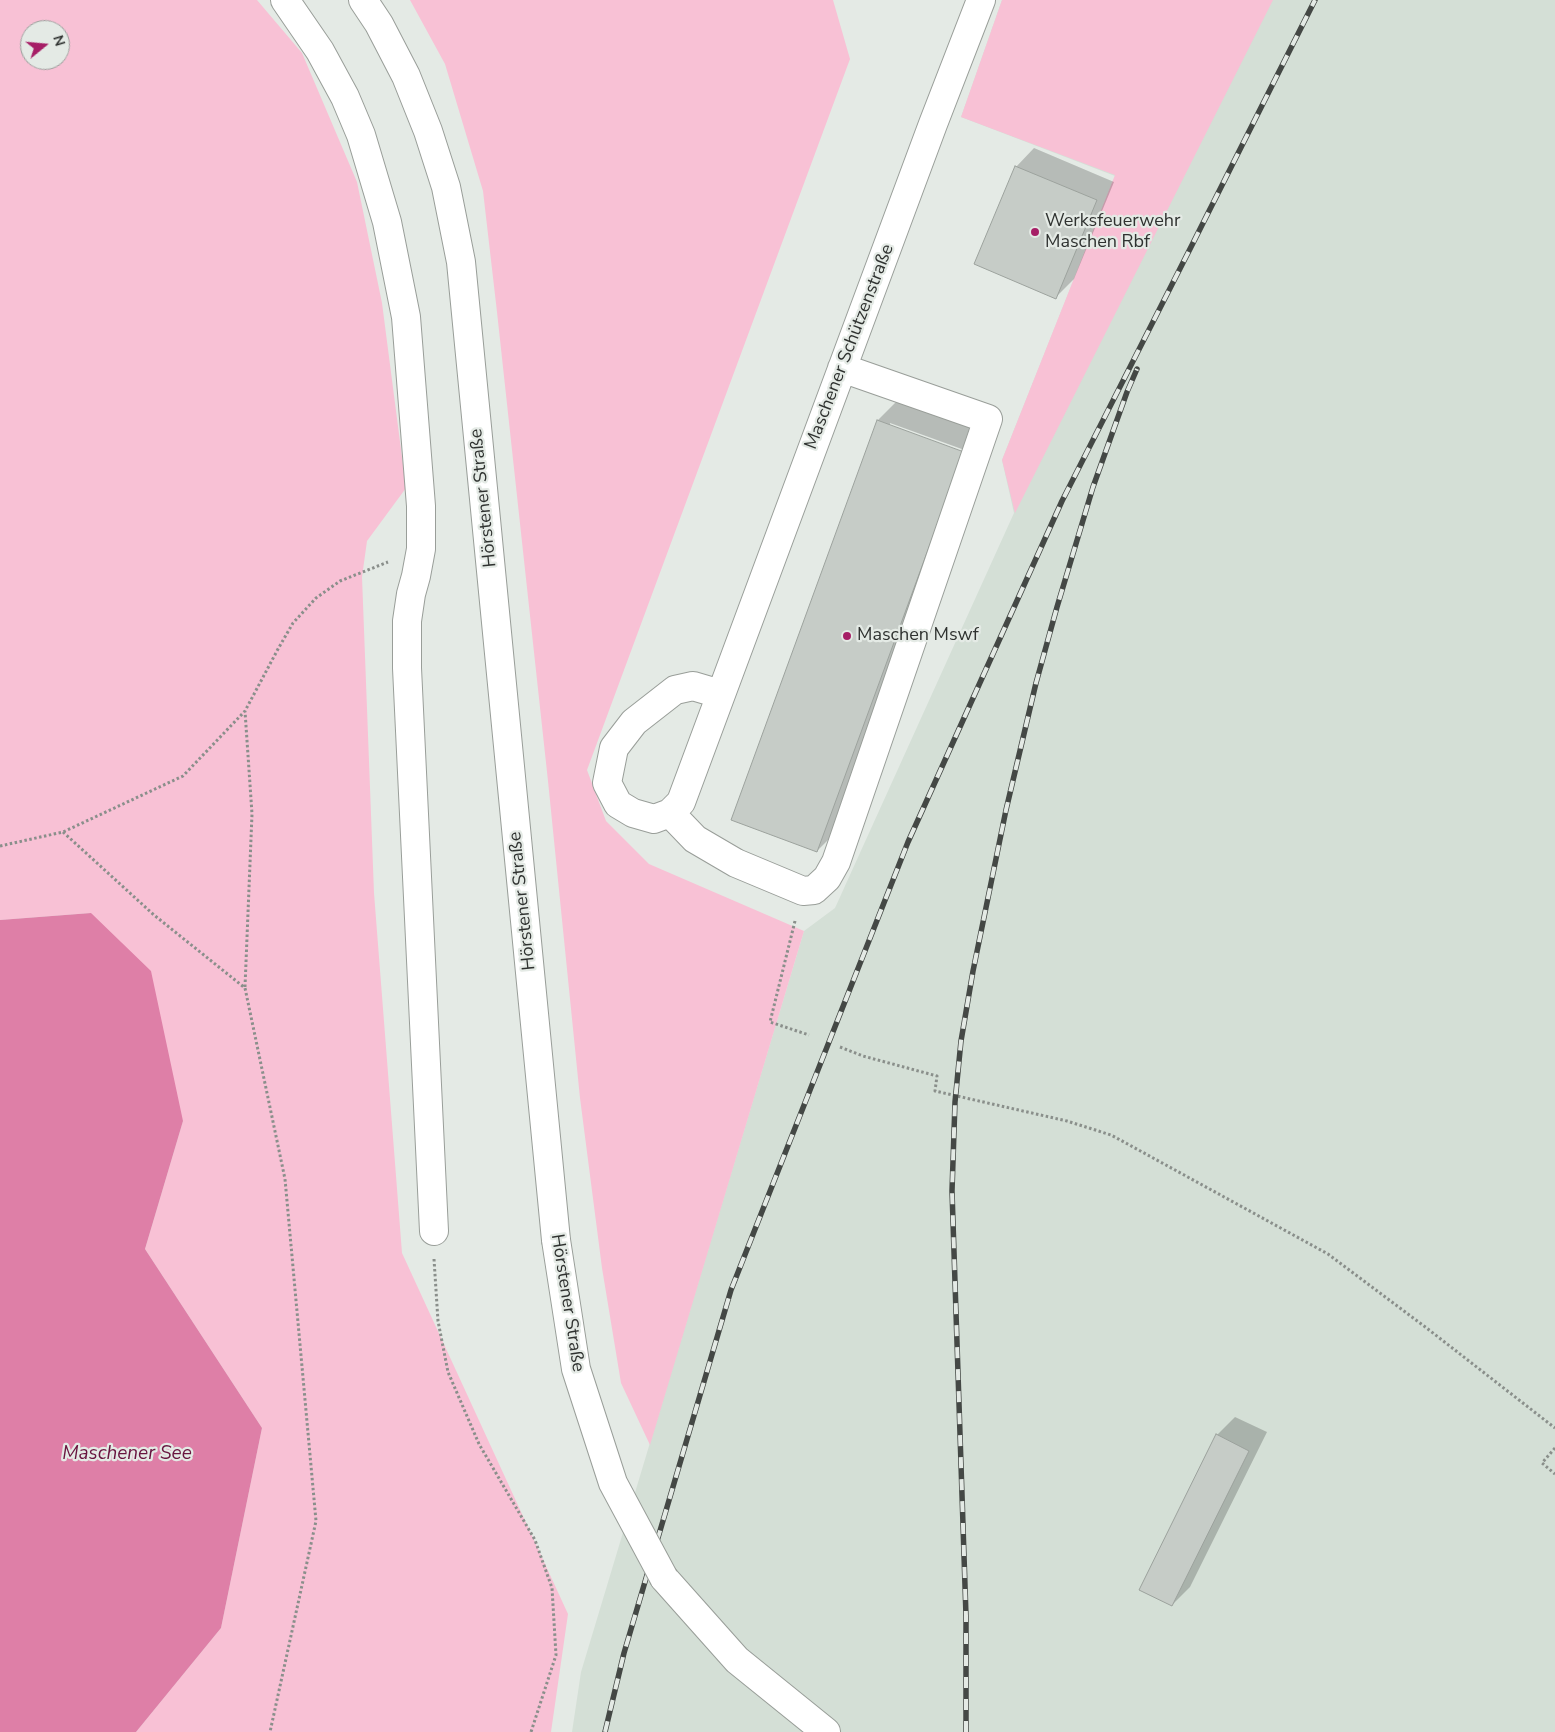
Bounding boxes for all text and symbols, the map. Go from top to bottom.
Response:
north arrow [20,20,70,70]
text: N [48,33,69,49]
place label: Werksfeuerwehr Maschen Rbf [1045,211,1180,253]
marker: Werksfeuerwehr Maschen Rbf [1029,226,1041,238]
street label: Maschener Schützenstraße [801,241,899,453]
street label: Hörstener Straße [466,428,502,568]
place label: Maschen Mswf [857,625,979,647]
marker: Maschen Mswf [841,630,853,642]
street label: Hörstener Straße [505,831,541,971]
street label: Hörstener Straße [545,1233,589,1373]
water label: Maschener See [62,1443,192,1465]

